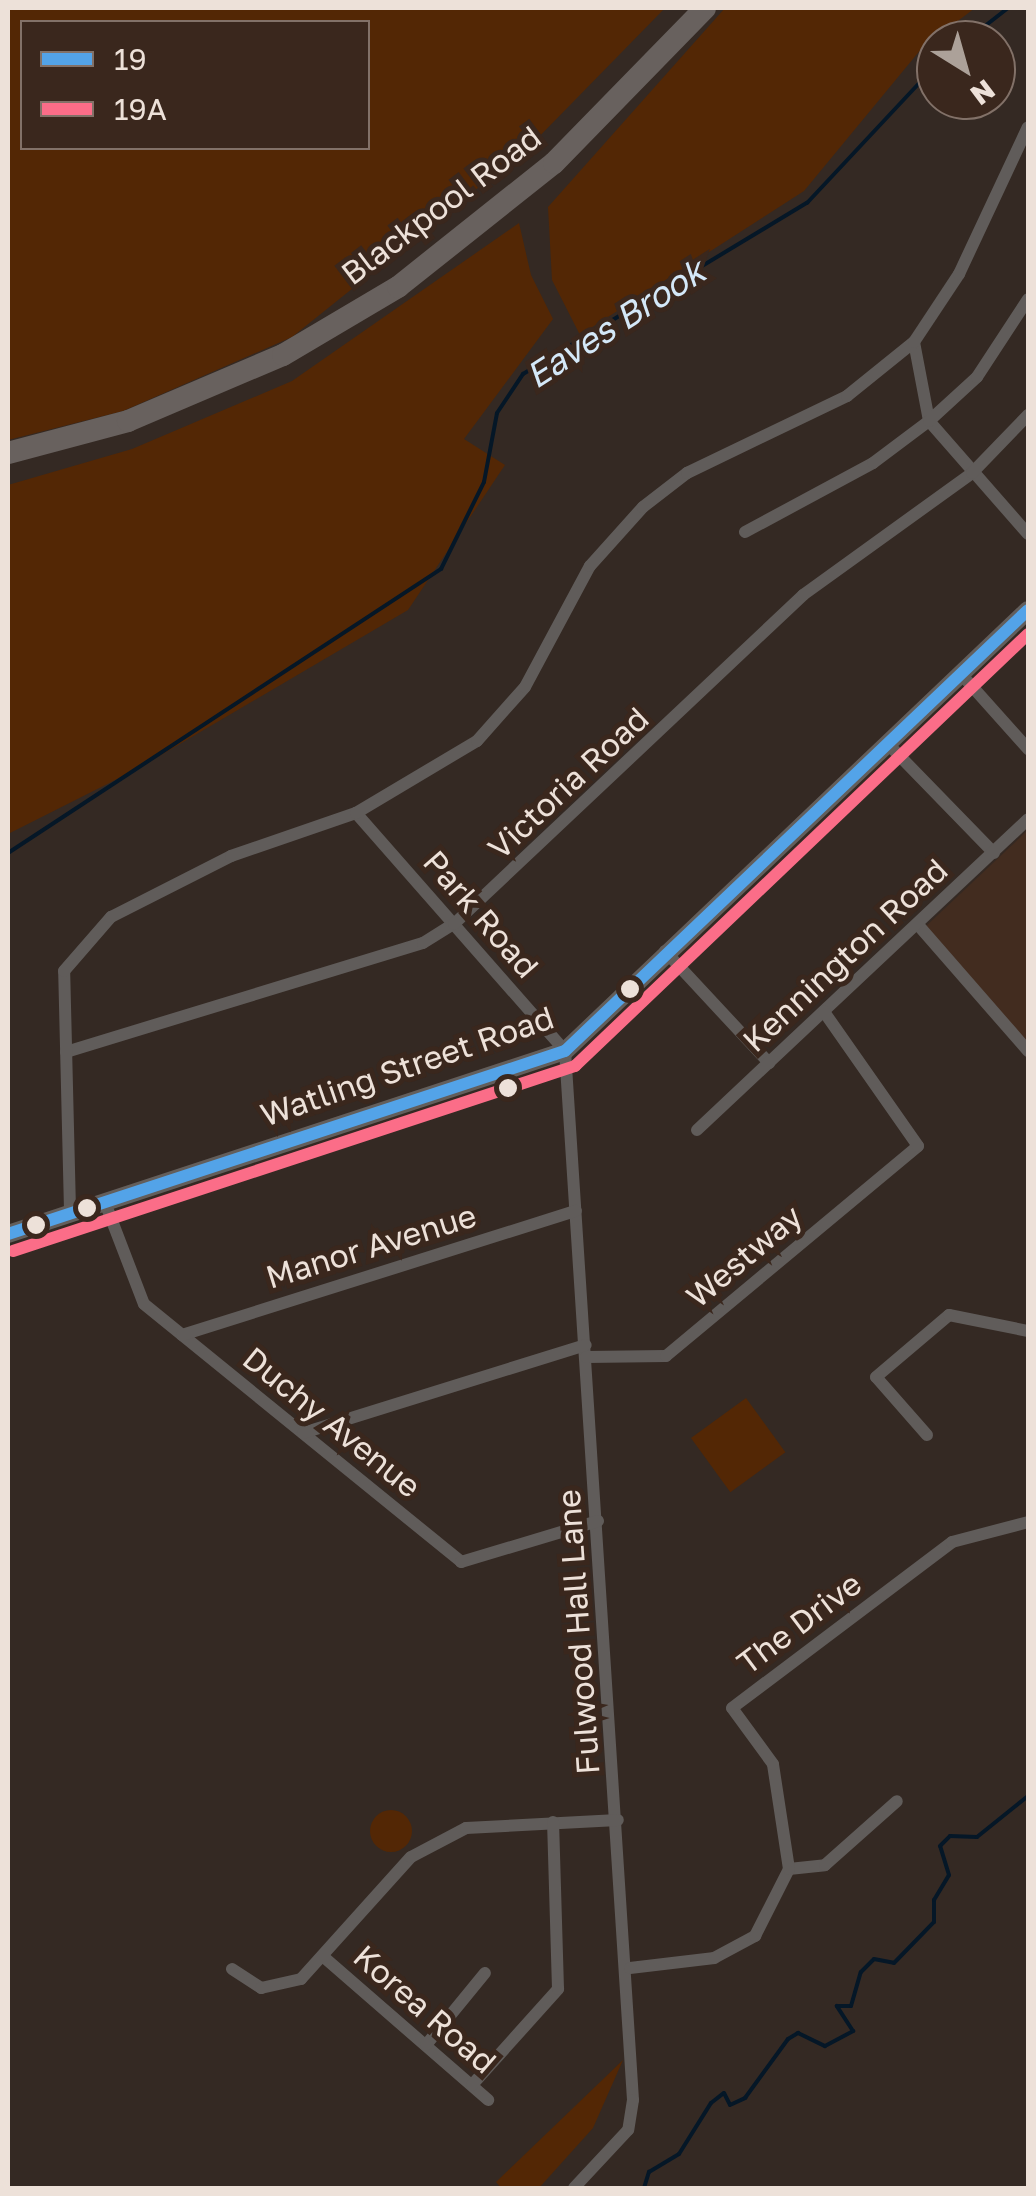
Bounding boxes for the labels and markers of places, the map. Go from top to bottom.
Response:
unlabelled marker [620,979,640,999]
unlabelled marker [498,1078,518,1098]
unlabelled marker [77,1198,97,1218]
unlabelled marker [26,1215,46,1235]

